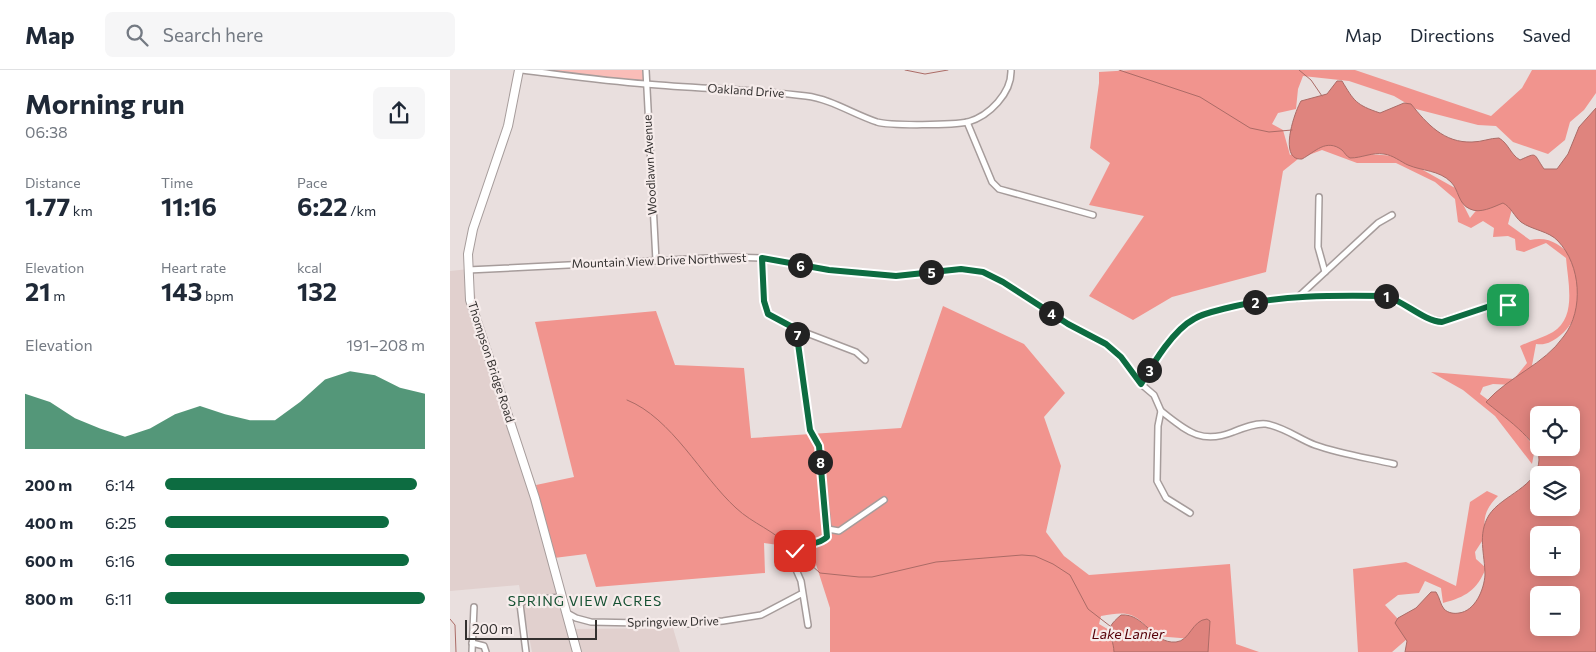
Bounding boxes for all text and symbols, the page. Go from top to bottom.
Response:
search box [105,12,455,57]
text: Map [25,20,75,49]
icon: search [123,21,151,49]
text: Search here [163,23,263,46]
text: Map [1345,24,1382,46]
text: Directions [1410,24,1494,46]
text: Saved [1522,24,1571,46]
street label: Oakland Drive [707,80,785,100]
text: Morning run [25,86,185,120]
button: share [373,87,425,139]
street label: Woodlawn Avenue [639,114,659,216]
text: 06:38 [25,122,68,141]
text: Distance [25,174,81,191]
text: Time [161,174,193,191]
text: Pace [297,174,327,191]
text: 1.77 [25,191,70,221]
text: 11:16 [161,191,217,221]
text: 6:22 [297,191,348,221]
text: km [70,202,93,219]
text: /km [348,202,376,219]
street label: Mountain View Drive Northwest [571,250,747,270]
pin: 6 [788,252,812,278]
text: 6 [796,257,805,274]
text: Elevation [25,259,84,276]
text: Heart rate [161,259,226,276]
text: kcal [297,259,322,276]
pin: 5 [918,260,944,284]
text: 5 [927,264,936,281]
text: 21 [25,276,51,306]
text: 143 [161,276,202,306]
text: 132 [297,276,337,306]
pin: 1 [1374,284,1398,308]
pin [1487,284,1529,326]
text: m [51,287,65,304]
text: bpm [202,287,234,304]
text: 1 [1383,288,1390,305]
pin: 2 [1242,290,1268,314]
icon: arrive [1494,291,1522,319]
text: 2 [1252,294,1259,311]
street label: Thompson Bridge Road [466,299,518,424]
pin: 4 [1038,300,1064,326]
text: 4 [1047,305,1056,322]
pin: 7 [784,322,810,346]
text: 7 [794,326,801,343]
text: Elevation [25,335,93,354]
text: 191–208 m [346,335,425,354]
pin: 3 [1136,358,1162,382]
text: 3 [1145,362,1154,379]
map controls [1530,406,1580,636]
button: locate [1530,406,1580,456]
pin: 8 [808,450,832,474]
text: 8 [816,454,825,471]
button: layers [1530,466,1580,516]
text: 200 m [25,475,72,494]
text: 6:14 [105,475,135,494]
text: 400 m [25,513,73,532]
text: 6:25 [105,513,137,532]
button: + [1530,526,1580,576]
pin [774,530,816,572]
icon: check [781,537,809,565]
text: 600 m [25,551,73,570]
text: 6:16 [105,551,135,570]
button: − [1530,586,1580,636]
text: 800 m [25,589,73,608]
text: 6:11 [105,589,132,608]
district label: SPRING VIEW ACRES [508,592,662,609]
street label: Springview Drive [627,613,719,629]
scale bar [465,617,598,640]
text: 200 m [472,620,513,637]
water label: Lake Lanier [1092,625,1165,642]

